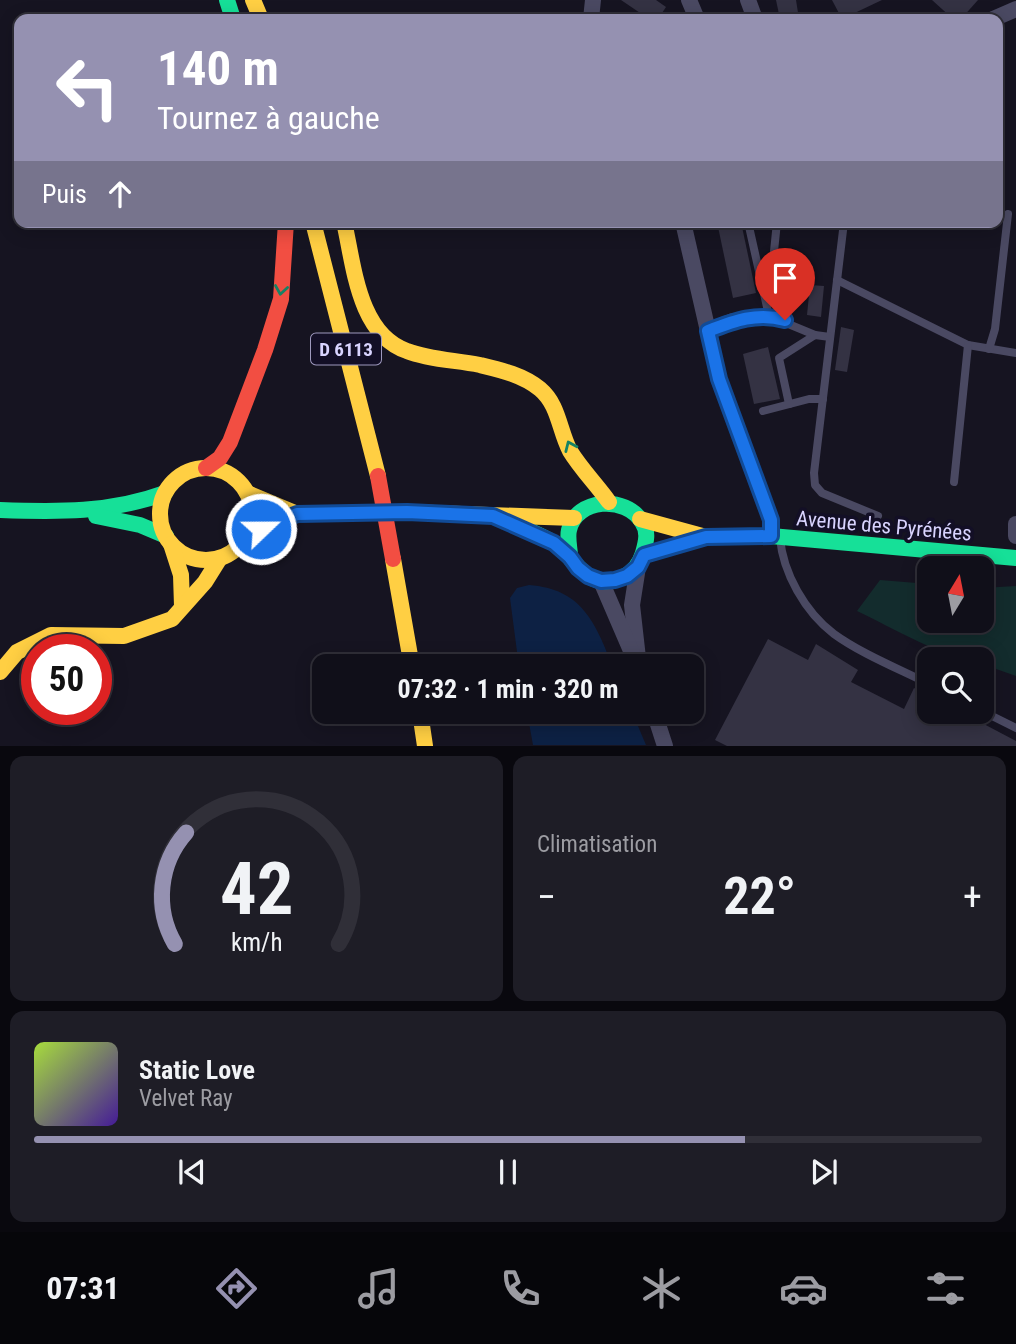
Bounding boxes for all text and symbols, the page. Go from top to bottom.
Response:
text: 140 m [157,40,279,97]
icon: left [42,42,133,133]
text: Tournez à gauche [157,99,380,137]
icon: ahead [101,175,139,213]
text: Puis [42,179,87,209]
pin [755,248,815,320]
icon: arrive [766,259,804,297]
one-way arrow [274,284,289,296]
road number: D 6113 [311,334,381,364]
one-way arrow [564,441,578,454]
position arrow [224,492,298,566]
street label: Avenue des Pyrénées [795,506,973,546]
north arrow [917,556,994,634]
map controls [917,556,994,724]
speed limit sign: 50 [21,634,112,725]
button: search [917,647,994,724]
text: 07:32 · 1 min · 320 m [398,674,618,704]
text: Climatisation [537,831,657,858]
text: 42 [220,847,293,933]
text: 22° [723,866,796,927]
text: − [537,875,556,919]
text: + [963,875,982,919]
text: km/h [231,928,282,957]
text: Static Love [139,1055,255,1085]
text: Velvet Ray [139,1085,233,1112]
icon: previous [173,1153,211,1191]
icon: pause [489,1153,527,1191]
icon: next [805,1153,843,1191]
icon: directions [212,1264,261,1313]
icon: music [354,1264,403,1313]
icon: phone [496,1264,545,1313]
icon: climate [637,1264,686,1313]
icon: car [779,1264,828,1313]
icon: filters [921,1264,970,1313]
text: 07:31 [46,1269,120,1307]

